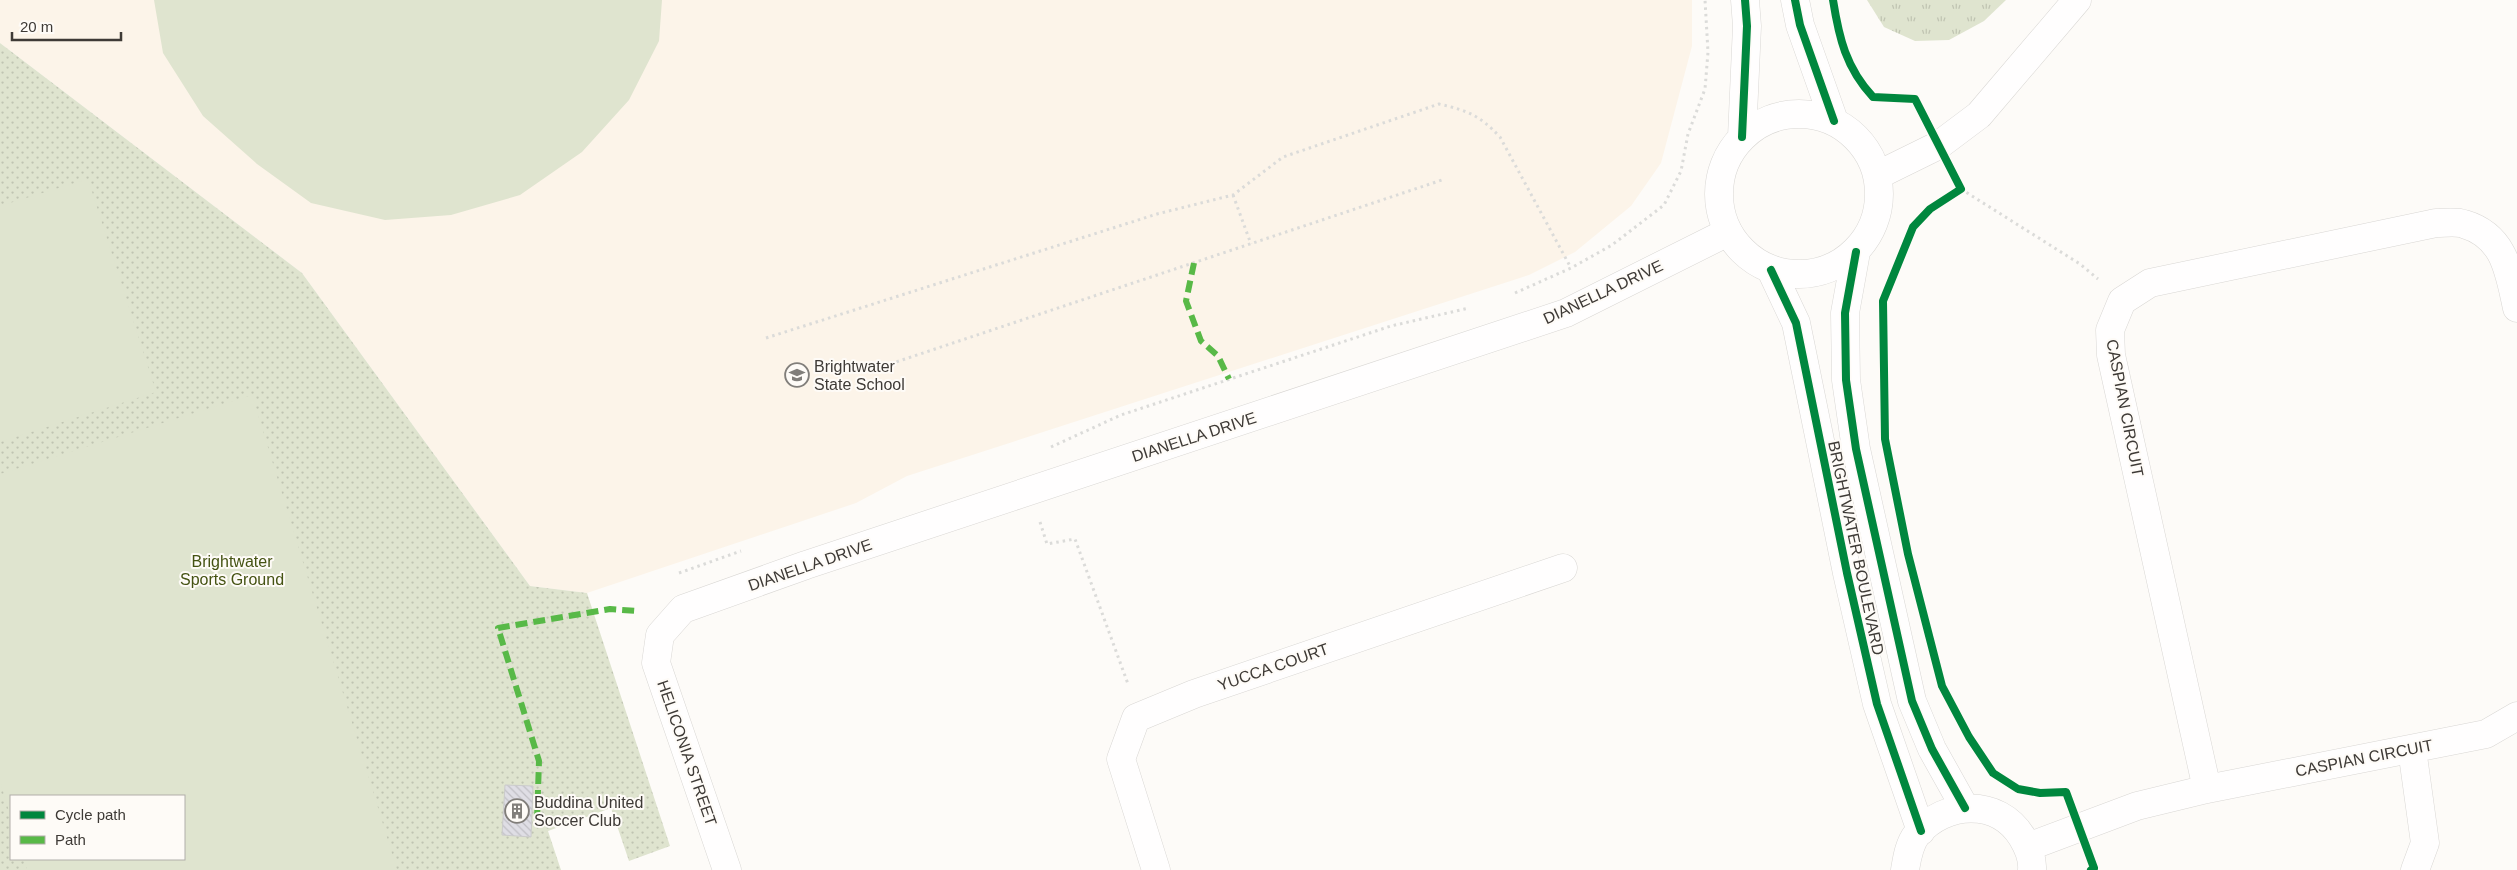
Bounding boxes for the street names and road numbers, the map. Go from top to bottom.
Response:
street label: DIANELLA DRIVE [1541,257,1665,327]
street label: CASPIAN CIRCUIT [2103,338,2147,478]
street label: DIANELLA DRIVE [1130,409,1258,465]
street label: BRIGHTWATER BOULEVARD [1825,439,1887,657]
street label: DIANELLA DRIVE [746,536,874,594]
street label: YUCCA COURT [1215,640,1331,694]
street label: HELICONIA STREET [654,678,720,828]
street label: CASPIAN CIRCUIT [2294,736,2434,780]

